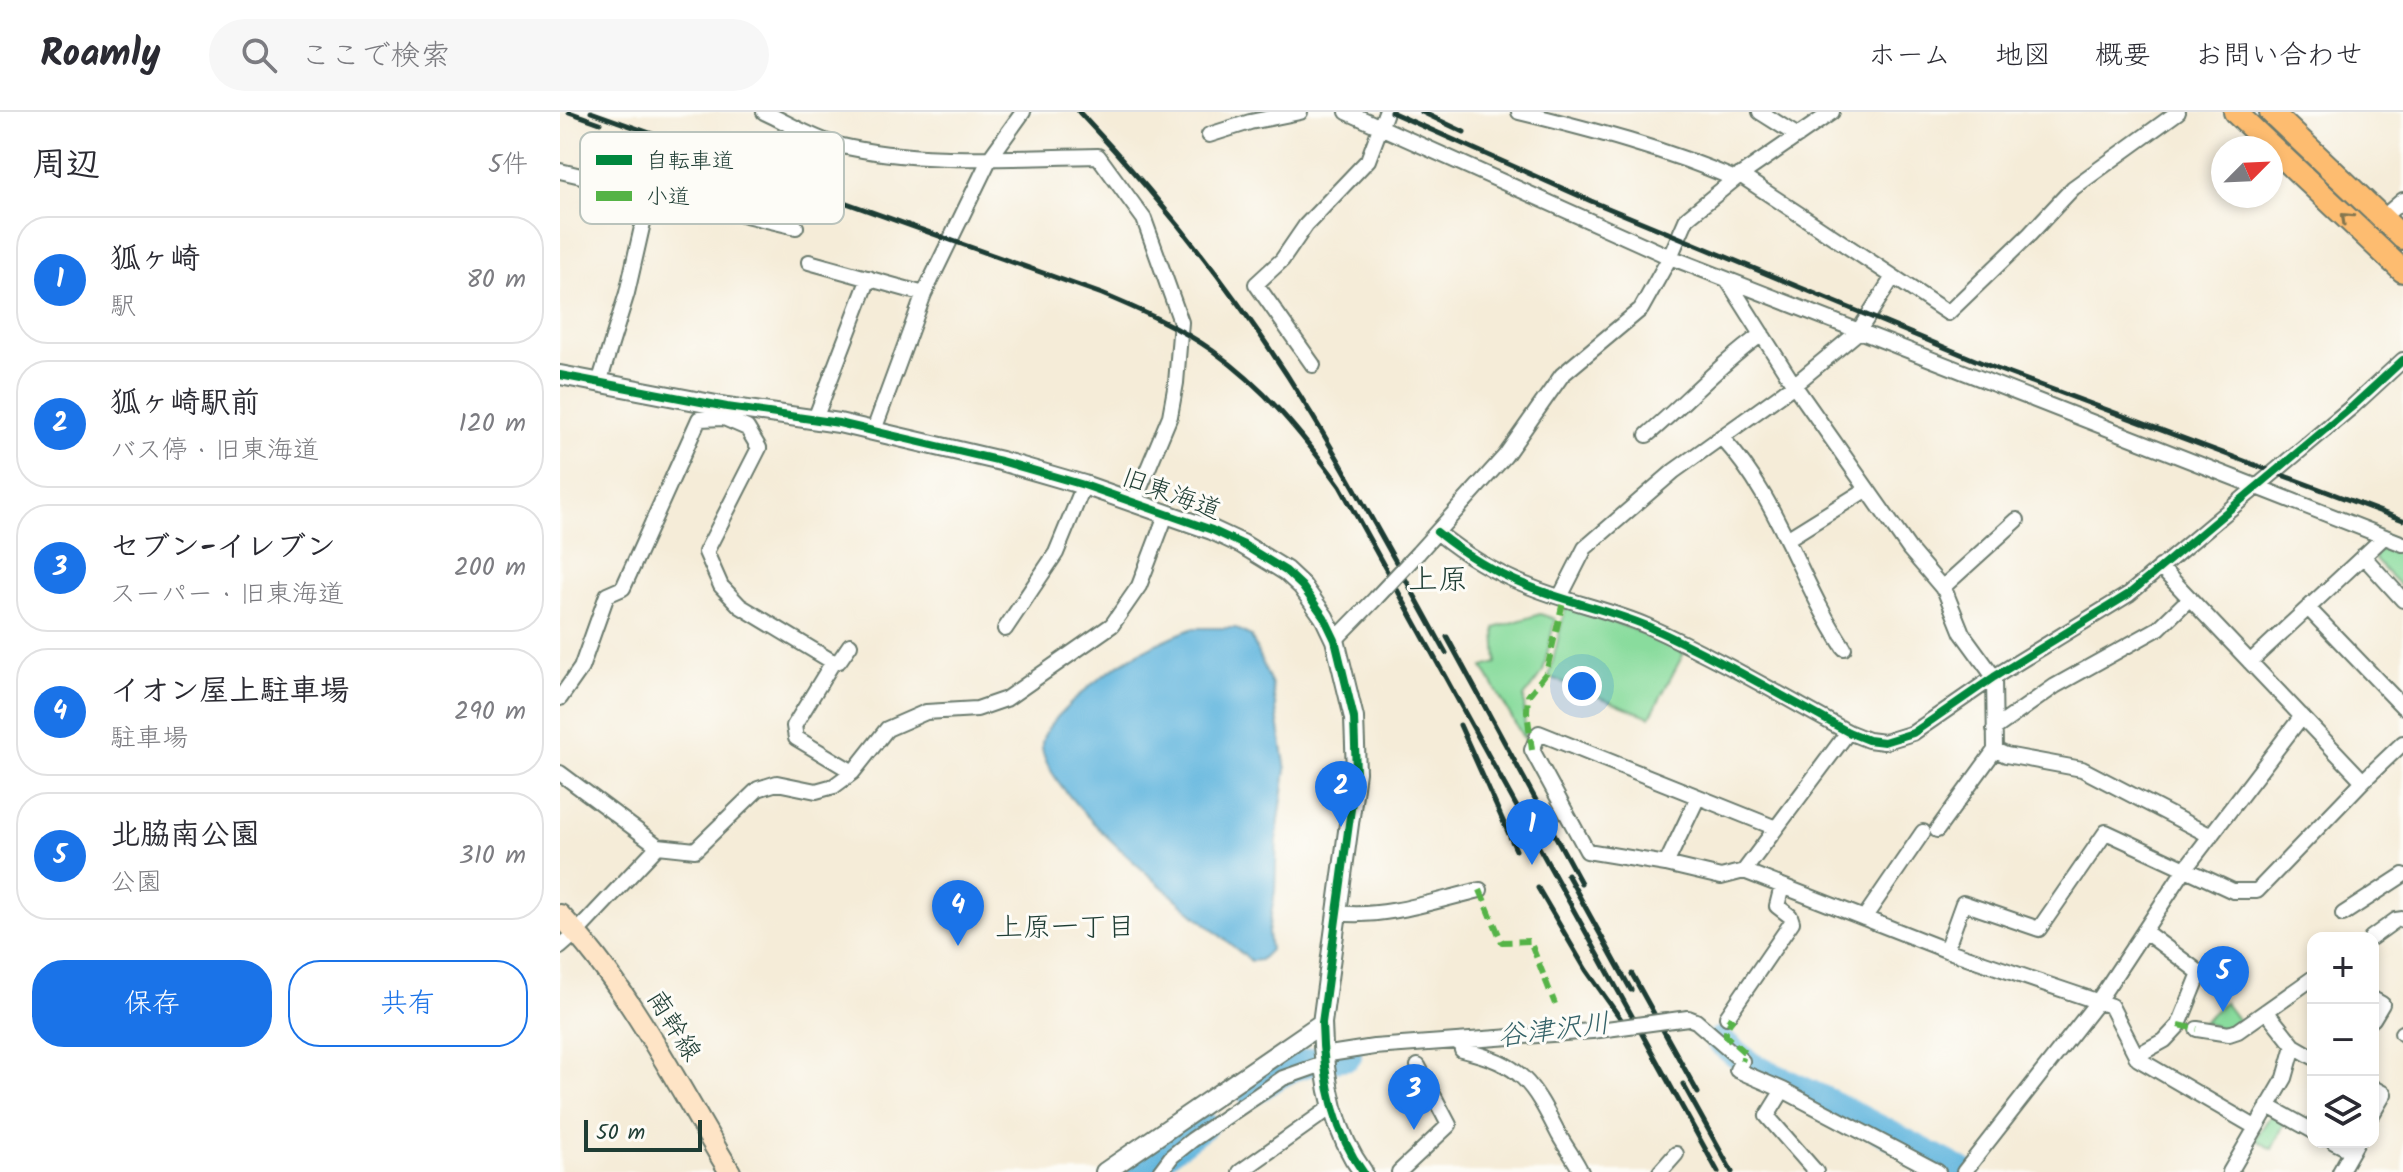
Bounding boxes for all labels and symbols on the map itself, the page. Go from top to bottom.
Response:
legend [580,132,844,224]
north arrow [2211,136,2283,208]
text: 自転車道 [646,145,734,180]
text: 小道 [646,181,690,216]
one-way arrow [2341,213,2356,227]
street label: 旧東海道 [1115,457,1227,533]
district label: 上原 [1408,557,1468,605]
your location [1562,666,1602,706]
pin: 2 [1315,761,1367,827]
pin: 1 [1506,799,1558,865]
pin: 4 [932,880,984,946]
district label: 上原一丁目 [995,906,1135,951]
pin: 5 [2197,946,2249,1012]
street label: 南幹線 [635,982,711,1070]
water label: 谷津沢川 [1496,1002,1612,1060]
pin: 3 [1388,1064,1440,1130]
scale bar [584,1116,702,1152]

